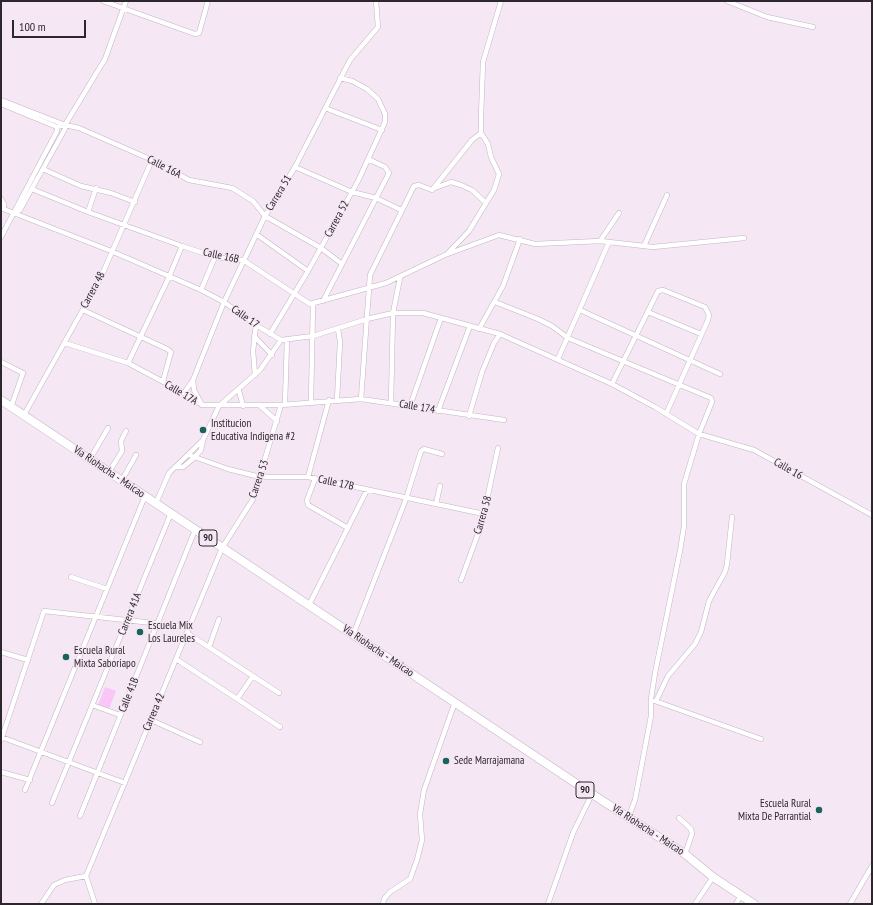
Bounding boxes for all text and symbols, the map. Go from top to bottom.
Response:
scale bar [14,12,88,38]
text: 100 m [19,19,46,34]
street label: Calle 16A [145,153,183,181]
street label: Carrera 51 [263,173,295,213]
street label: Carrera 52 [322,198,352,240]
street label: Calle 16B [202,246,240,266]
street label: Carrera 48 [78,269,108,311]
street label: Calle 17 [228,303,262,331]
street label: Calle 17A [162,378,200,408]
street label: Calle 174 [398,397,436,417]
place label: Institucion Educativa Indigena #2 [211,417,295,443]
marker: Institucion Educativa Indigena #2 [198,425,208,435]
street label: Vía Riohacha - Maicao [71,443,147,501]
street label: Calle 16 [771,455,805,483]
street label: Carrera 53 [246,458,272,500]
street label: Calle 17B [317,473,355,493]
street label: Carrera 58 [471,494,495,536]
road number: 90 [199,530,217,546]
street label: Carrera 41A [116,591,144,637]
place label: Escuela Mix Los Laureles [148,619,195,645]
street label: Vía Riohacha - Maicao [340,622,416,680]
marker: Escuela Mix Los Laureles [135,627,145,637]
place label: Escuela Rural Mixta Saboriapo [74,644,136,670]
marker: Escuela Rural Mixta Saboriapo [61,652,71,662]
street label: Calle 41B [116,676,142,714]
street label: Carrera 42 [140,691,168,733]
place label: Sede Marrajamana [454,754,524,768]
marker: Sede Marrajamana [441,756,451,766]
road number: 90 [576,782,594,798]
place label: Escuela Rural Mixta De Parrantial [738,797,811,823]
street label: Vía Riohacha - Maicao [609,802,687,858]
marker: Escuela Rural Mixta De Parrantial [814,805,824,815]

